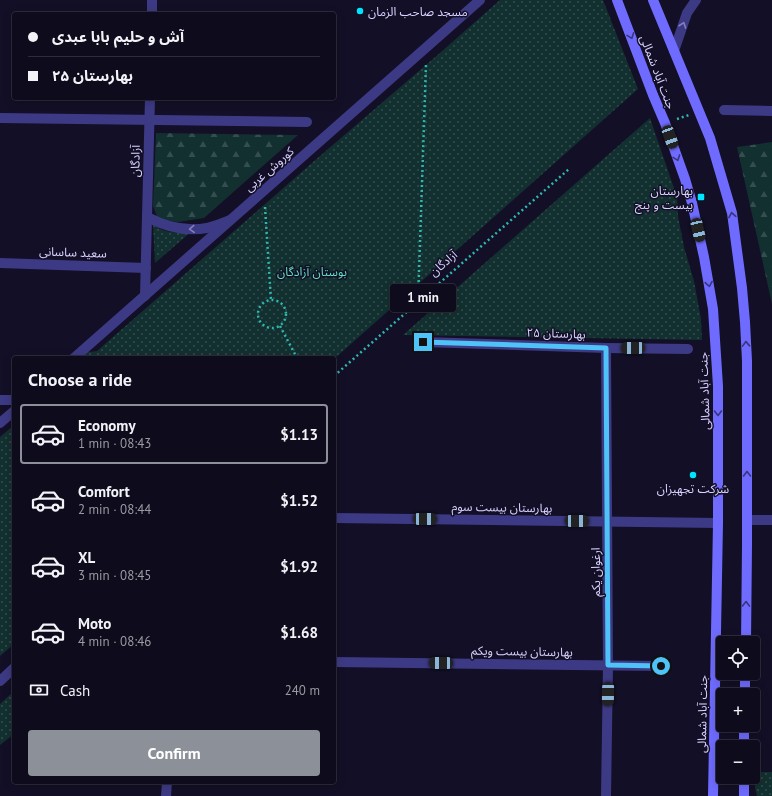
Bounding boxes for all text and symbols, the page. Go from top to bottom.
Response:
place label: مسجد صاحب الزمان [368,4,468,19]
marker: مسجد صاحب الزمان [355,6,365,16]
one-way arrow [679,21,687,28]
text: آش و حلیم بابا عبدی [52,27,184,46]
one-way arrow [626,33,634,40]
street label: جنت آباد شمالی [637,33,679,111]
text: بهارستان ۲۵ [52,66,133,85]
car [660,124,680,150]
street label: کوروش غربی [241,143,298,195]
street label: آزادگان [127,144,143,177]
one-way arrow [672,154,681,161]
place label: بهارستان بیست و پنج [635,183,693,214]
marker: بهارستان بیست و پنج [696,192,706,202]
one-way arrow [728,212,737,218]
car [689,217,707,243]
one-way arrow [189,224,195,233]
street label: سعید ساسانی [39,243,107,261]
street label: آزادگان [426,246,460,279]
park label: بوستان آزادگان [277,264,347,279]
one-way arrow [704,281,713,287]
callout: 1 min [390,284,456,312]
text: 1 min [407,289,439,306]
street label: بهارستان ۲۵ [526,324,586,342]
route end [414,333,432,351]
one-way arrow [742,341,750,347]
car [621,342,645,354]
street label: جنت آباد شمالی [695,352,713,430]
text: Choose a ride [28,368,132,391]
one-way arrow [714,410,722,416]
icon: car [30,416,66,452]
text: Economy [78,416,136,435]
text: $1.13 [280,425,318,444]
text: 1 min · 08:43 [78,435,151,452]
marker: شرکت تجهیزان [688,470,698,480]
one-way arrow [743,471,751,477]
place label: شرکت تجهیزان [657,481,729,496]
icon: car [30,482,66,518]
text: Comfort [78,482,130,501]
text: $1.52 [280,491,318,510]
street label: بهارستان بیست سوم [451,499,553,517]
text: 2 min · 08:44 [78,501,151,518]
car [413,513,437,525]
car [565,515,589,527]
street label: ارغوان یکم [588,547,605,597]
icon: car [30,548,66,584]
text: XL [78,548,95,567]
text: $1.92 [280,557,318,576]
text: 3 min · 08:45 [78,567,151,584]
one-way arrow [742,601,750,607]
icon: car [30,614,66,650]
text: Moto [78,614,111,633]
text: $1.68 [280,623,318,642]
text: 4 min · 08:46 [78,633,151,650]
map controls [716,636,760,784]
button: locate [716,636,760,680]
street label: بهارستان بیست ویکم [471,643,573,661]
car [429,657,453,669]
route start [652,657,670,675]
street label: جنت آباد شمالی [694,675,710,753]
icon: cash [28,679,50,701]
text: Cash [60,681,90,700]
text: 240 m [285,682,320,699]
car [602,682,614,706]
button: + [716,688,760,732]
button: Confirm [28,730,320,776]
button: − [716,740,760,784]

